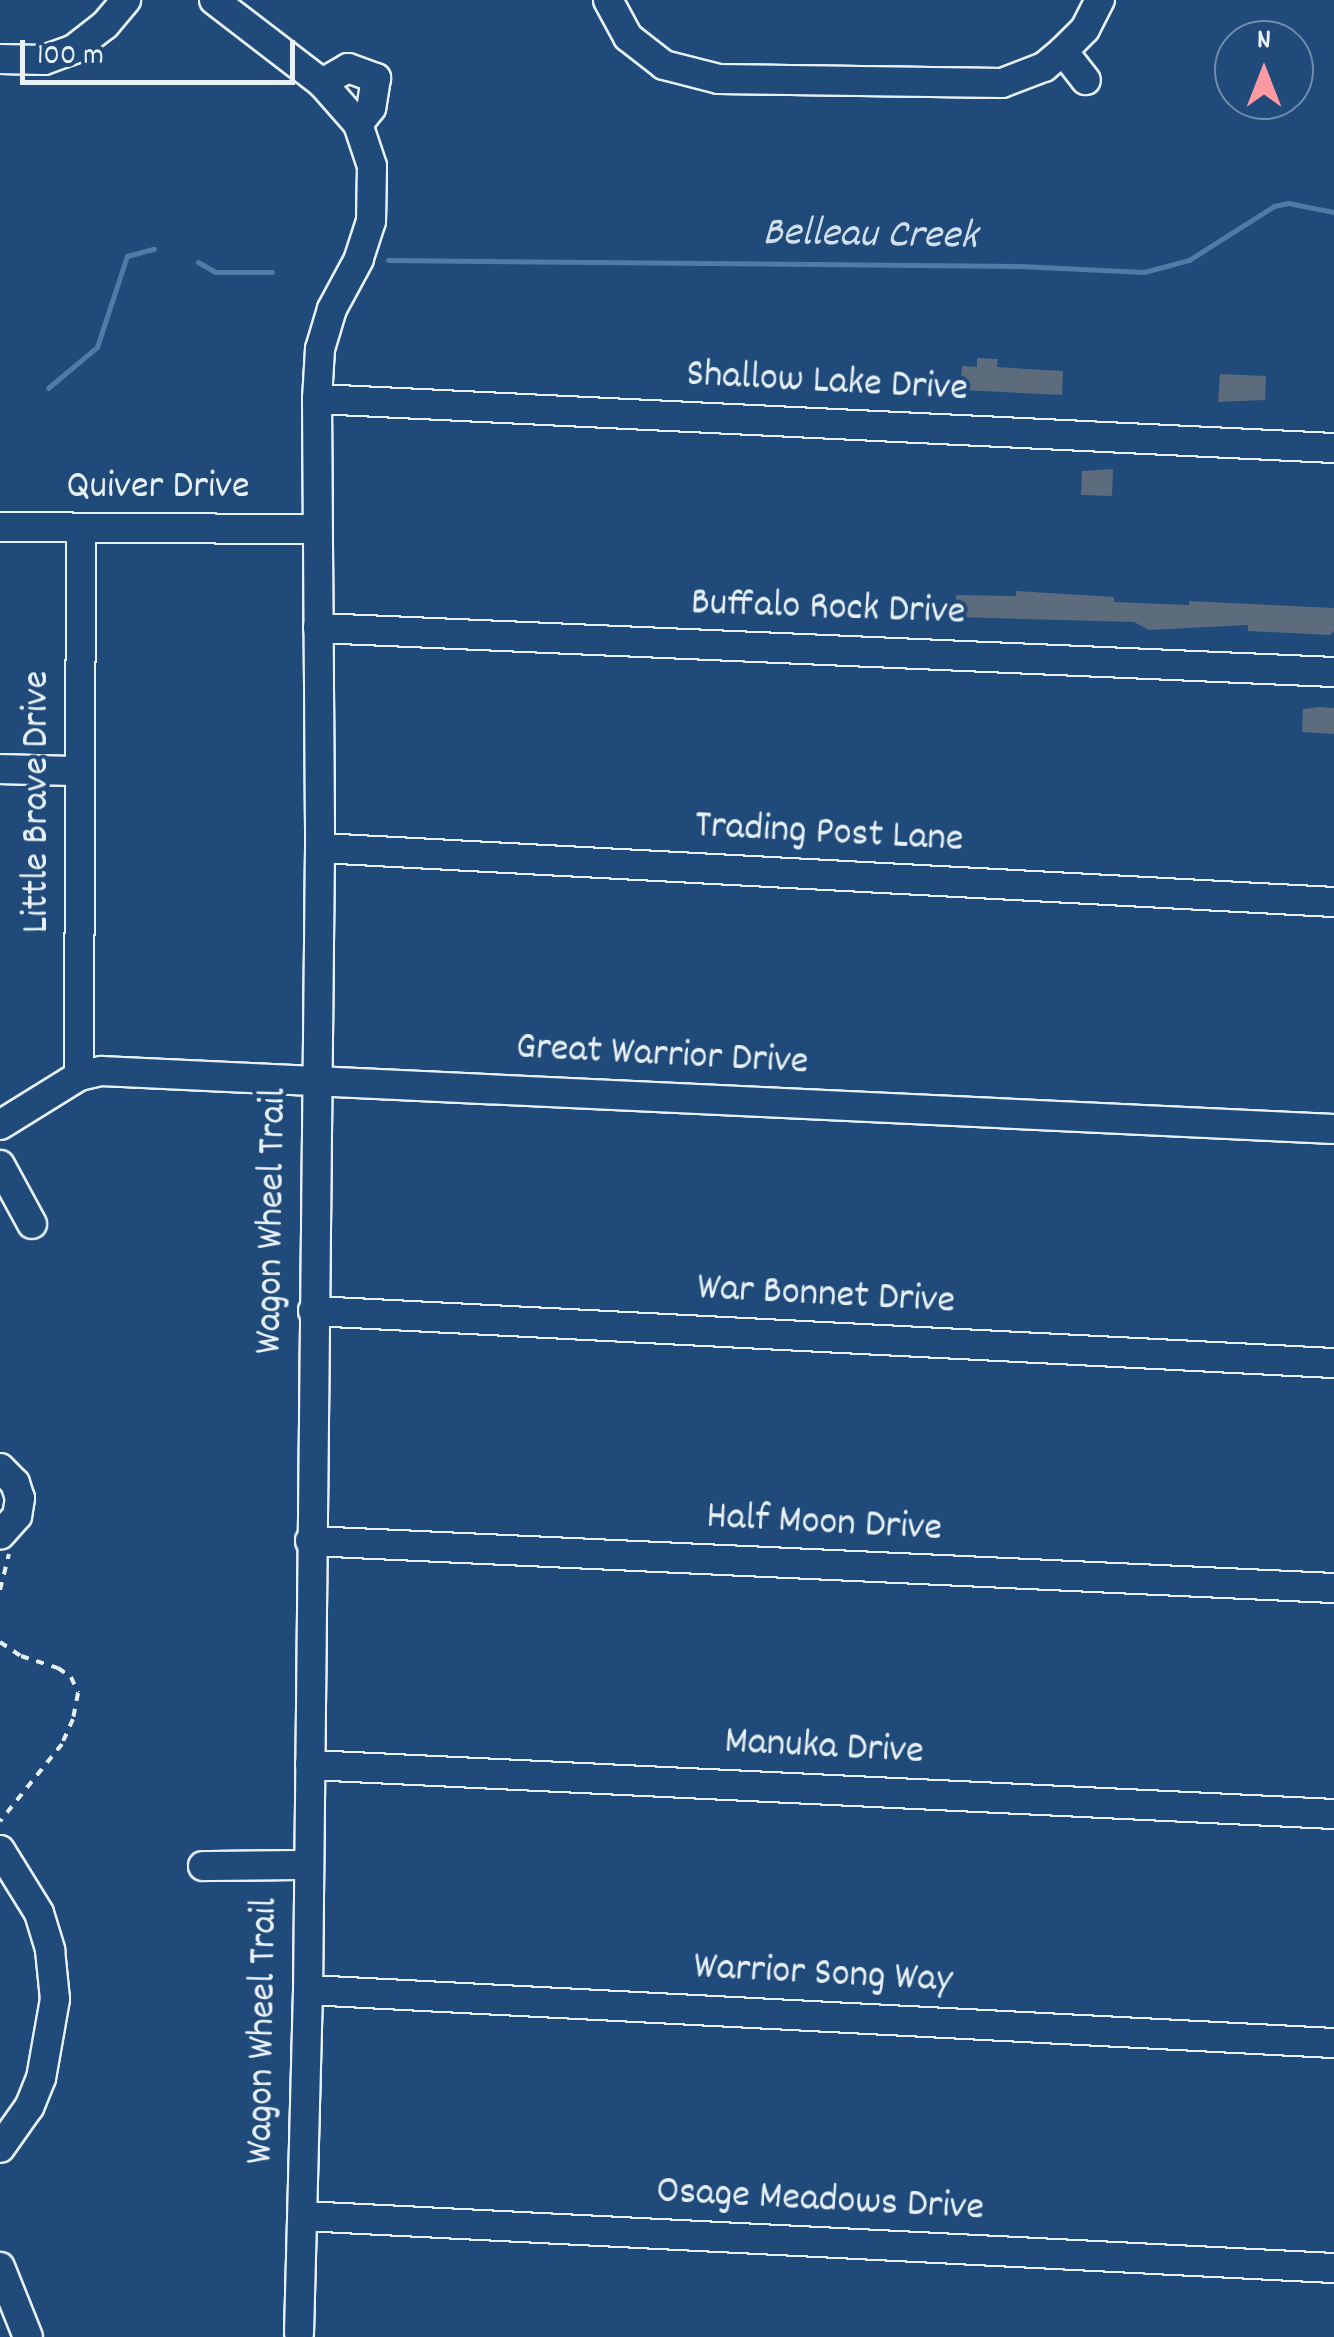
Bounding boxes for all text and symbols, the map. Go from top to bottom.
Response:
scale bar [25,20,300,82]
north arrow [1214,20,1314,120]
text: N [1257,22,1271,62]
text: 100 m [37,36,104,79]
water label: Belleau Creek [762,210,978,264]
street label: Shallow Lake Drive [685,353,969,415]
street label: Quiver Drive [66,465,250,513]
street label: Buffalo Rock Drive [690,581,966,639]
street label: Little Brave Drive [15,671,63,933]
street label: Trading Post Lane [694,804,964,866]
street label: Great Warrior Drive [514,1025,810,1089]
street label: Wagon Wheel Trail [248,1087,300,1355]
street label: War Bonnet Drive [696,1266,956,1328]
street label: Half Moon Drive [705,1495,943,1555]
street label: Manuka Drive [723,1720,925,1778]
street label: Wagon Wheel Trail [239,1897,291,2165]
street label: Warrior Song Way [692,1945,954,2007]
street label: Osage Meadows Drive [655,2169,985,2235]

